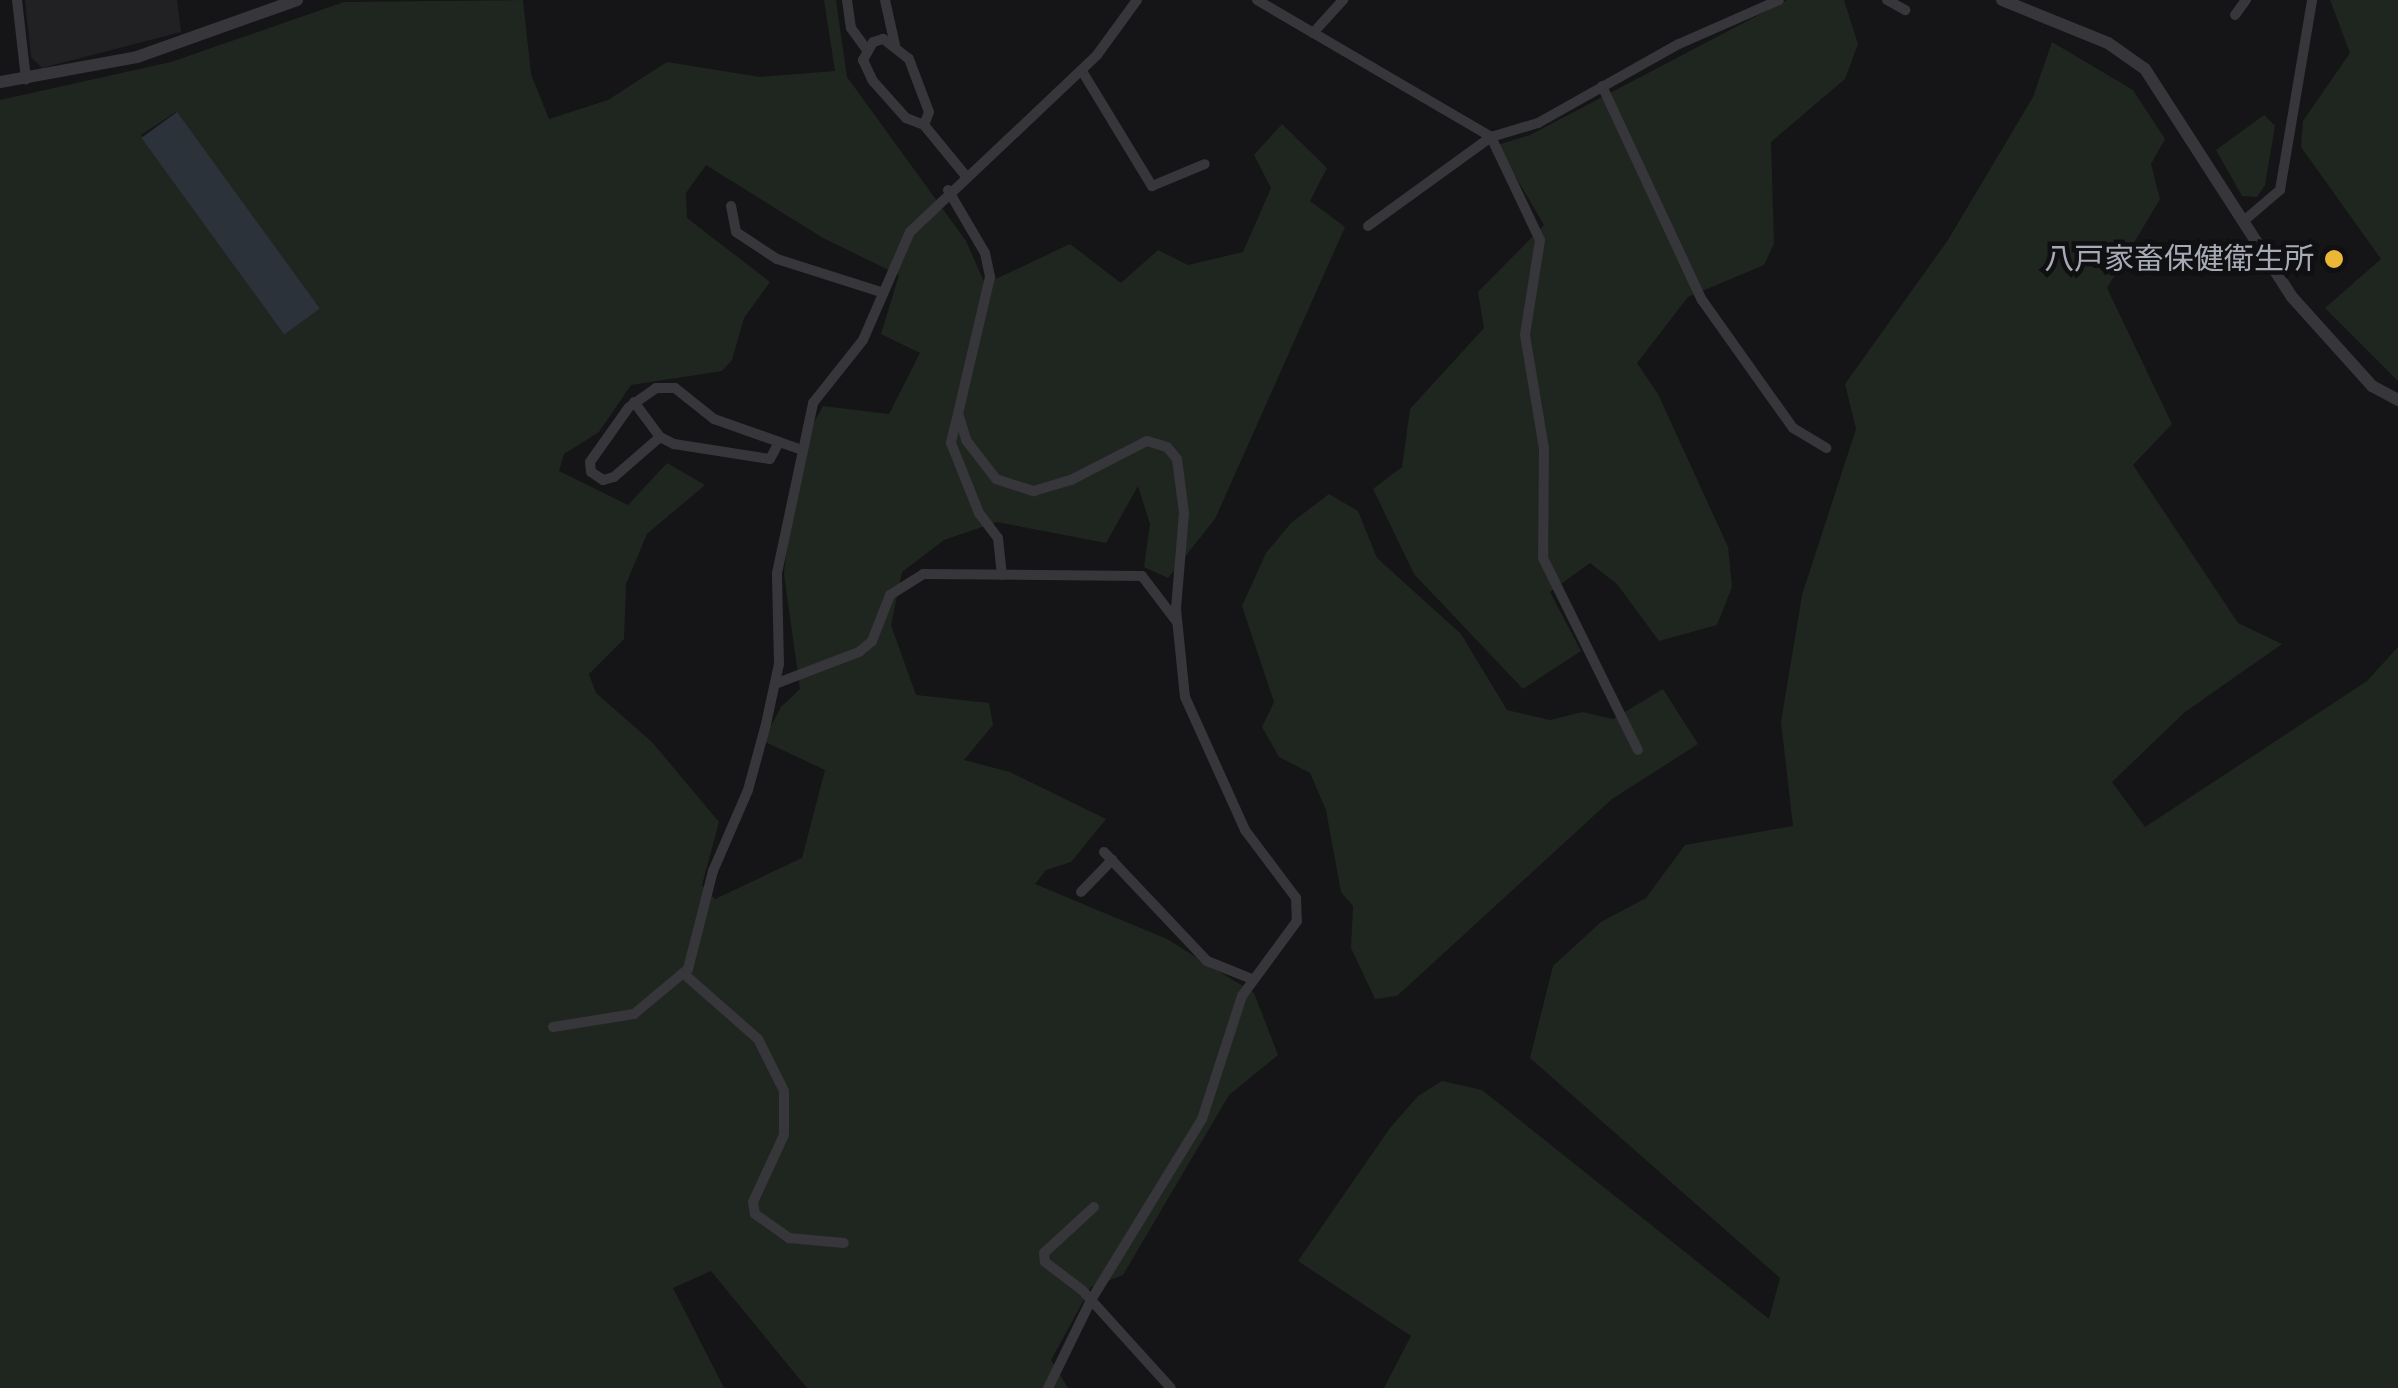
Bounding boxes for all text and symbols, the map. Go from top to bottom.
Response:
place label: 八戸家畜保健衛生所 [2044,241,2314,277]
marker: 八戸家畜保健衛生所 [2323,248,2345,270]

